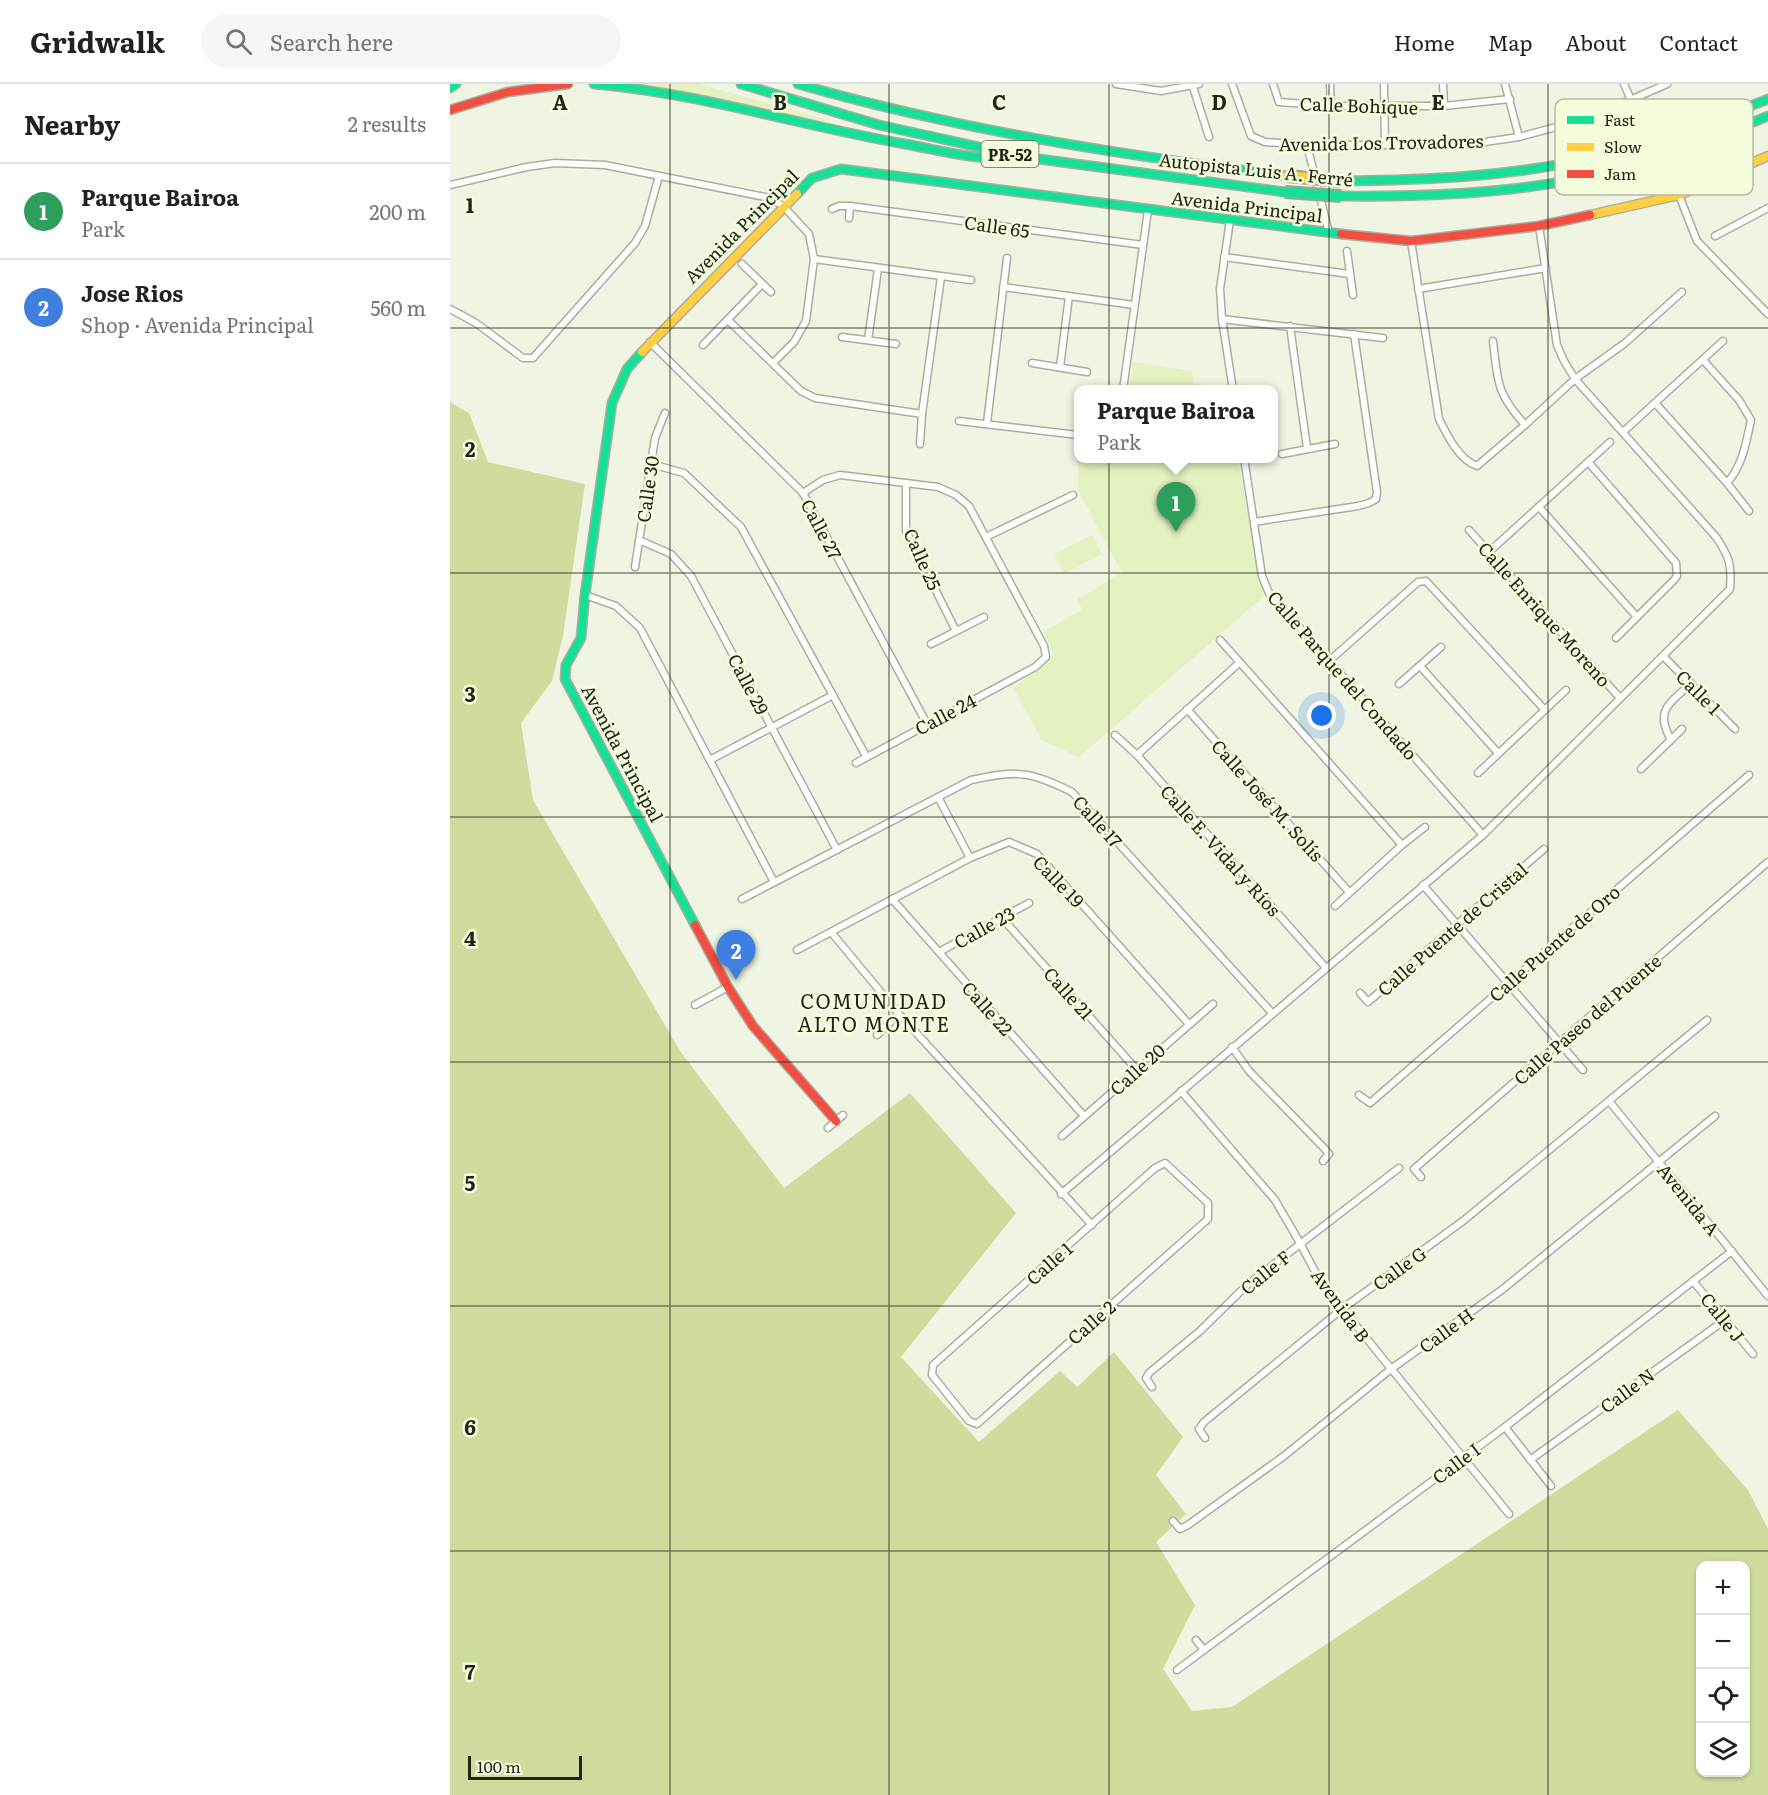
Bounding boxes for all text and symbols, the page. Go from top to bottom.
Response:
search box [201,14,621,68]
text: Gridwalk [30,20,165,62]
icon: search [222,25,255,58]
text: Search here [270,25,393,58]
text: Home [1394,26,1455,57]
text: Map [1488,26,1532,57]
text: About [1565,26,1627,57]
text: Contact [1660,26,1738,57]
text: A [552,86,568,116]
text: B [773,86,787,116]
text: C [992,86,1006,116]
text: D [1211,86,1227,116]
text: E [1431,86,1445,116]
street label: Calle Bohíque [1299,89,1419,121]
legend [1555,99,1753,195]
text: Nearby [24,104,120,143]
text: Fast [1604,107,1636,131]
text: 2 results [348,108,426,138]
street label: Avenida Los Trovadores [1278,127,1484,157]
text: Slow [1604,134,1642,158]
road number: PR-52 [982,141,1038,167]
street label: Autopista Luis A. Ferré [1158,145,1354,193]
text: Jam [1604,161,1637,185]
street label: Avenida Principal [678,163,804,289]
text: Parque Bairoa [81,180,239,213]
street label: Avenida Principal [1170,183,1324,229]
text: 1 [466,189,474,219]
text: 1 [39,196,48,226]
text: 200 m [369,196,426,226]
street label: Calle 65 [963,208,1031,244]
text: Park [81,213,125,243]
text: Jose Rios [81,276,183,309]
text: 2 [38,292,49,322]
text: 560 m [370,292,426,322]
text: Shop · Avenida Principal [81,309,314,339]
popup [1074,385,1278,463]
text: Parque Bairoa [1097,393,1255,426]
text: Park [1097,426,1141,456]
text: 2 [465,433,476,463]
street label: Calle 30 [629,454,665,524]
pin: 1 [1156,482,1196,532]
street label: Calle 27 [795,494,849,564]
street label: Calle 25 [897,524,949,594]
street label: Calle Enrique Moreno [1472,535,1618,693]
street label: Calle Parque del Condado [1262,584,1424,766]
street label: Calle 29 [722,649,776,719]
street label: Calle 1 [1670,663,1728,721]
text: 3 [464,678,476,708]
street label: Avenida Principal [575,679,671,827]
street label: Calle 24 [910,687,981,741]
your location [1307,701,1336,730]
street label: Calle José M. Solís [1206,733,1330,867]
street label: Calle E. Vidal y Ríos [1154,778,1288,922]
street label: Calle 17 [1067,789,1129,853]
street label: Calle 19 [1027,849,1091,913]
street label: Calle Puente de Cristal [1371,856,1533,1002]
street label: Calle Puente de Oro [1482,878,1626,1008]
street label: Calle 23 [949,899,1019,955]
text: 4 [464,922,476,952]
pin: 2 [716,930,756,980]
street label: Calle Paseo del Puente [1507,947,1667,1091]
street label: Calle 21 [1038,960,1100,1026]
street label: Calle 22 [956,975,1020,1041]
district label: COMUNIDAD ALTO MONTE [798,985,950,1038]
street label: Calle 20 [1103,1037,1171,1101]
street label: Avenida A [1651,1157,1727,1241]
text: 5 [465,1167,476,1197]
street label: Calle 1 [1020,1235,1078,1291]
street label: Calle G [1367,1239,1431,1297]
street label: Calle F [1234,1243,1296,1301]
street label: Avenida B [1305,1263,1377,1347]
street label: Calle J [1695,1286,1751,1348]
street label: Calle 2 [1061,1293,1121,1351]
street label: Calle H [1413,1301,1479,1359]
street label: Calle N [1594,1361,1660,1419]
text: 6 [464,1411,476,1441]
street label: Calle I [1426,1436,1486,1490]
map controls [1696,1561,1750,1777]
button: + [1696,1561,1750,1615]
button: − [1696,1615,1750,1669]
text: 7 [465,1656,476,1686]
button: locate [1696,1669,1750,1723]
button: layers [1696,1723,1750,1777]
scale bar [468,1753,582,1780]
text: 100 m [477,1754,521,1778]

